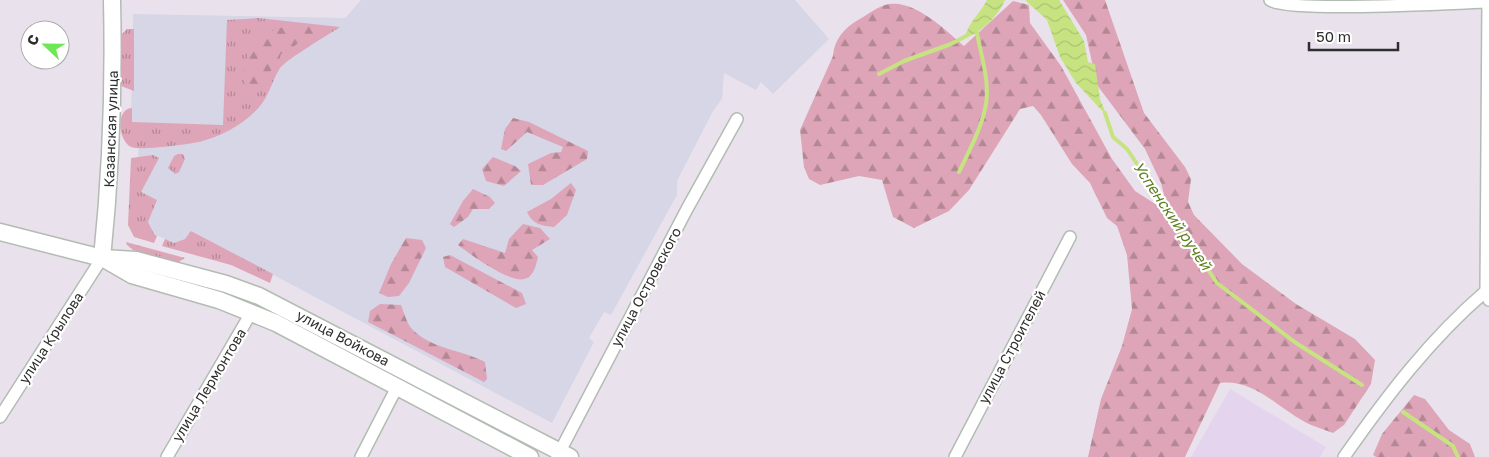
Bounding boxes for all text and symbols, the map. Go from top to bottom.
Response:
north arrow [20,20,70,70]
scale bar [1309,20,1398,52]
text: 50 m [1316,27,1351,45]
text: С [23,32,42,48]
street label: Казанская улица [100,70,121,188]
water label: Успенский ручей [1129,158,1216,274]
street label: улица Островского [607,224,684,349]
street label: улица Строителей [974,287,1049,406]
street label: улица Крылова [15,289,86,387]
street label: улица Войкова [294,306,393,369]
street label: улица Лермонтова [168,325,249,445]

